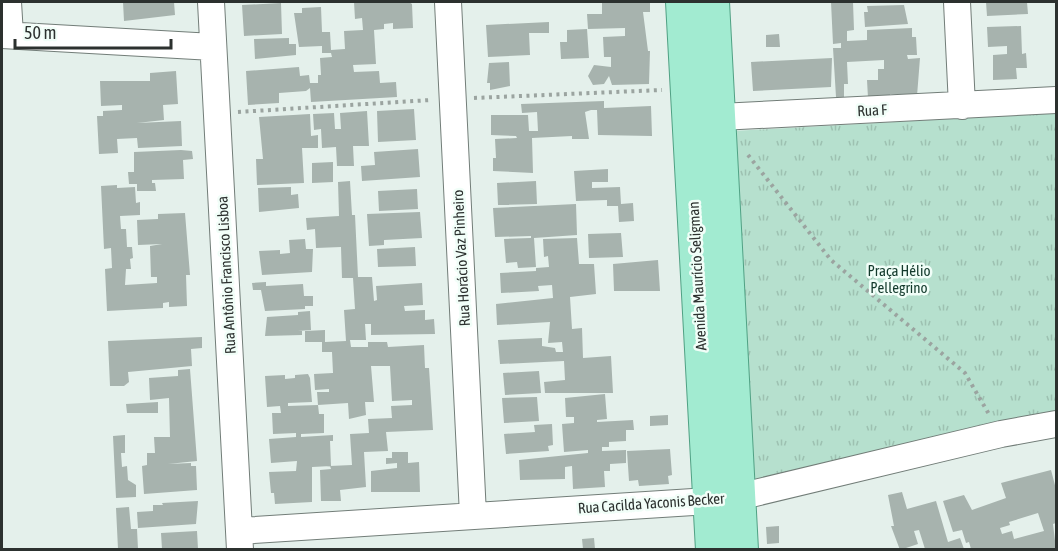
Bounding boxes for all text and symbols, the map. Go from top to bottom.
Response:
scale bar [15,12,171,50]
text: 50 m [24,22,56,43]
street label: Rua F [857,101,887,119]
street label: Rua Horácio Vaz Pinheiro [449,189,473,327]
street label: Rua Antônio Francisco Lisboa [213,196,239,354]
street label: Avenida Maurício Seligman [685,201,709,351]
park label: Praça Hélio Pellegrino [867,262,931,296]
street label: Rua Cacilda Yaconis Becker [577,489,725,517]

